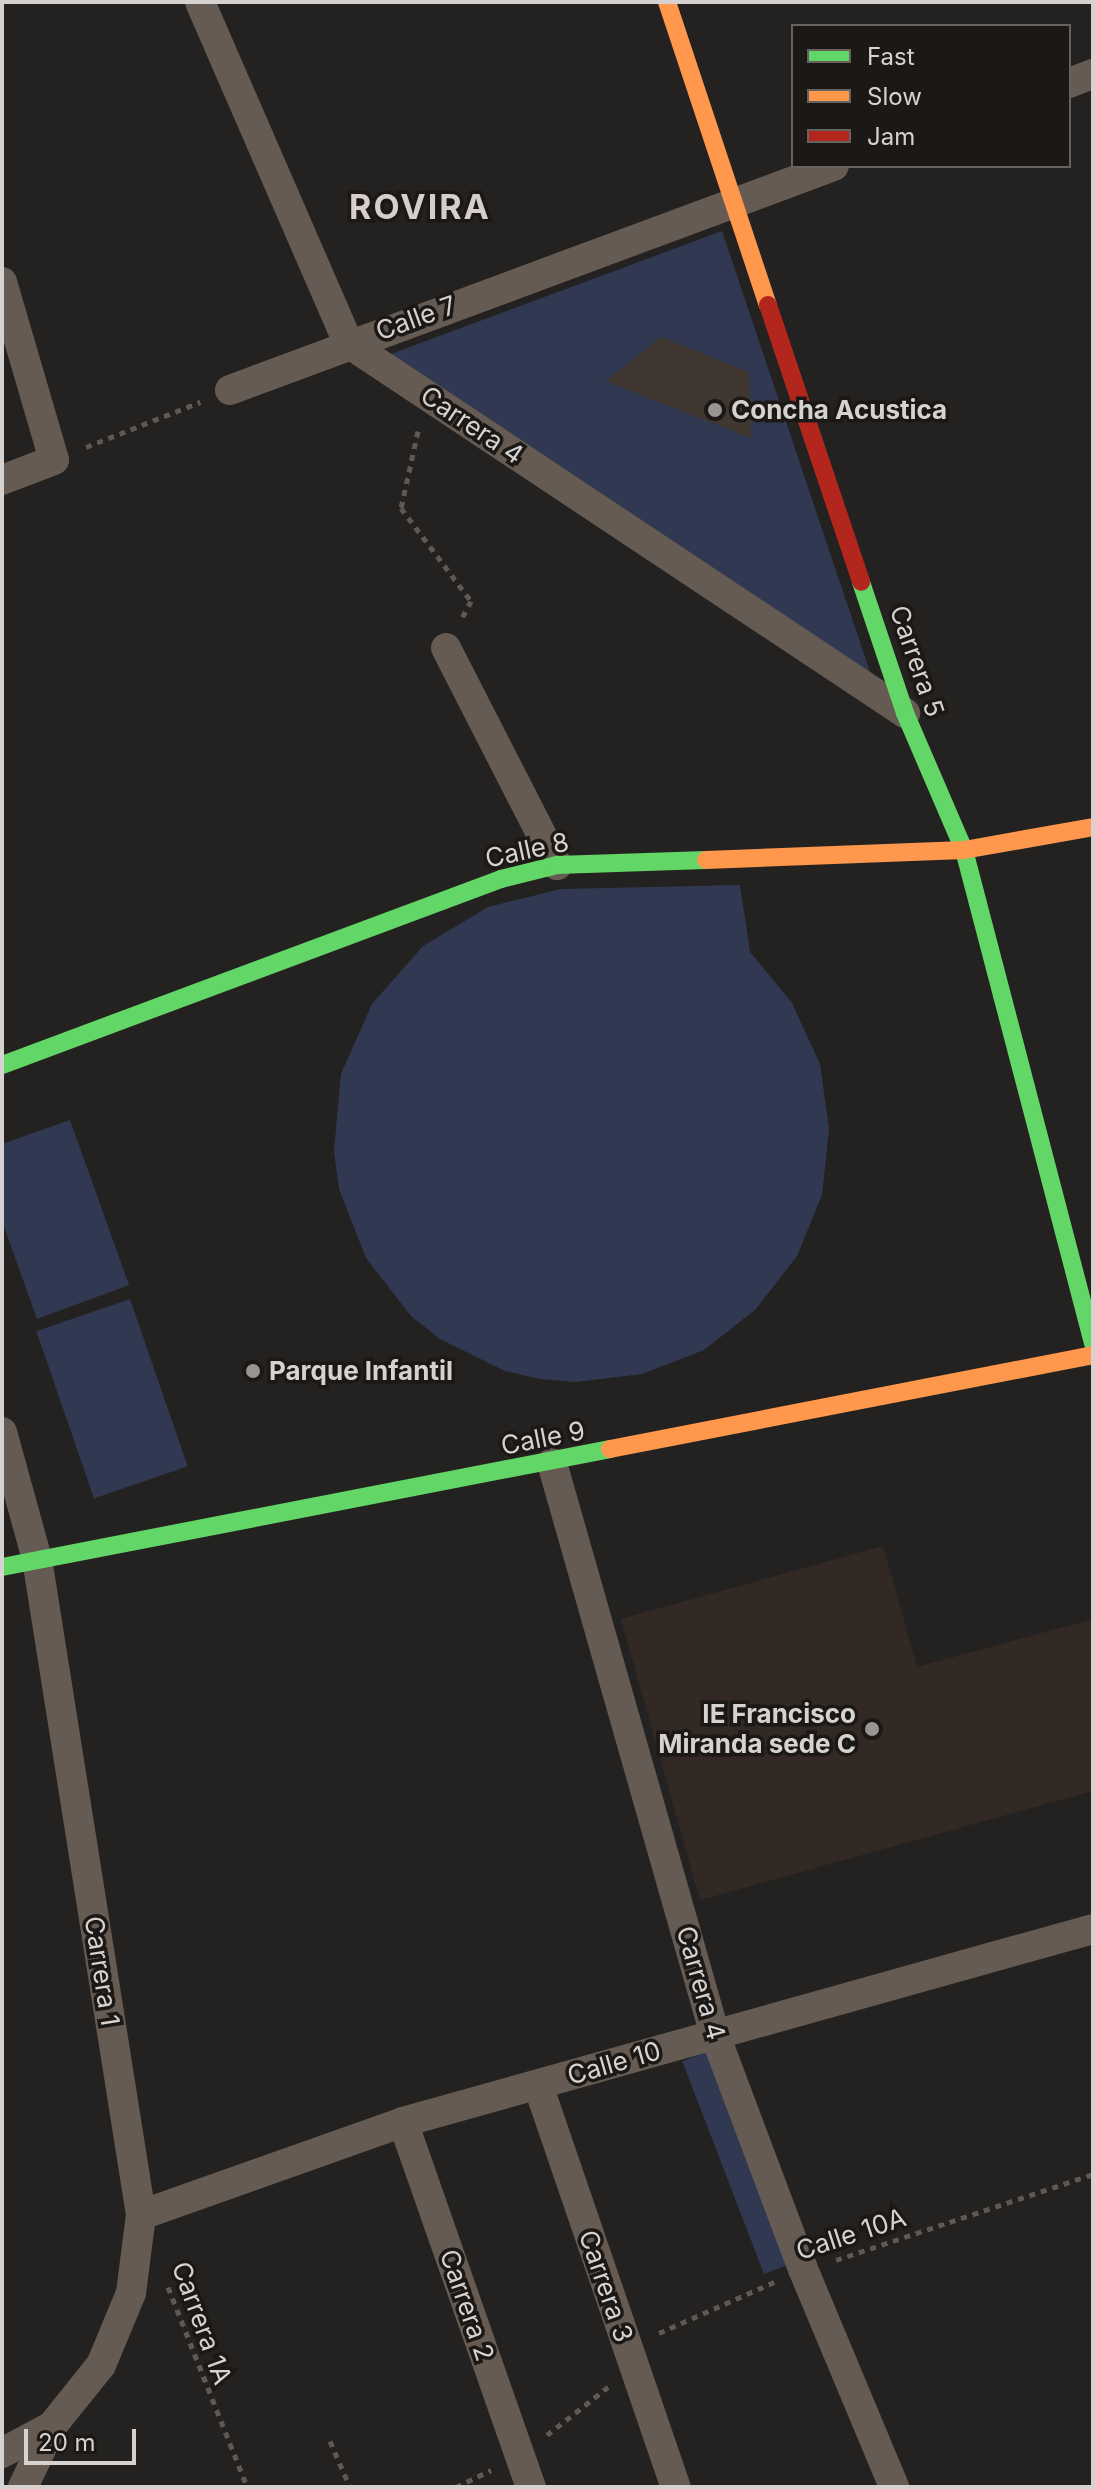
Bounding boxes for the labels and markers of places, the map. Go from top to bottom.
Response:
place label: Concha Acustica [731,394,947,426]
marker: Concha Acustica [706,401,724,419]
place label: Parque Infantil [269,1355,453,1387]
marker: Parque Infantil [244,1362,262,1380]
place label: IE Francisco Miranda sede C [658,1698,856,1760]
marker: IE Francisco Miranda sede C [863,1720,881,1738]

